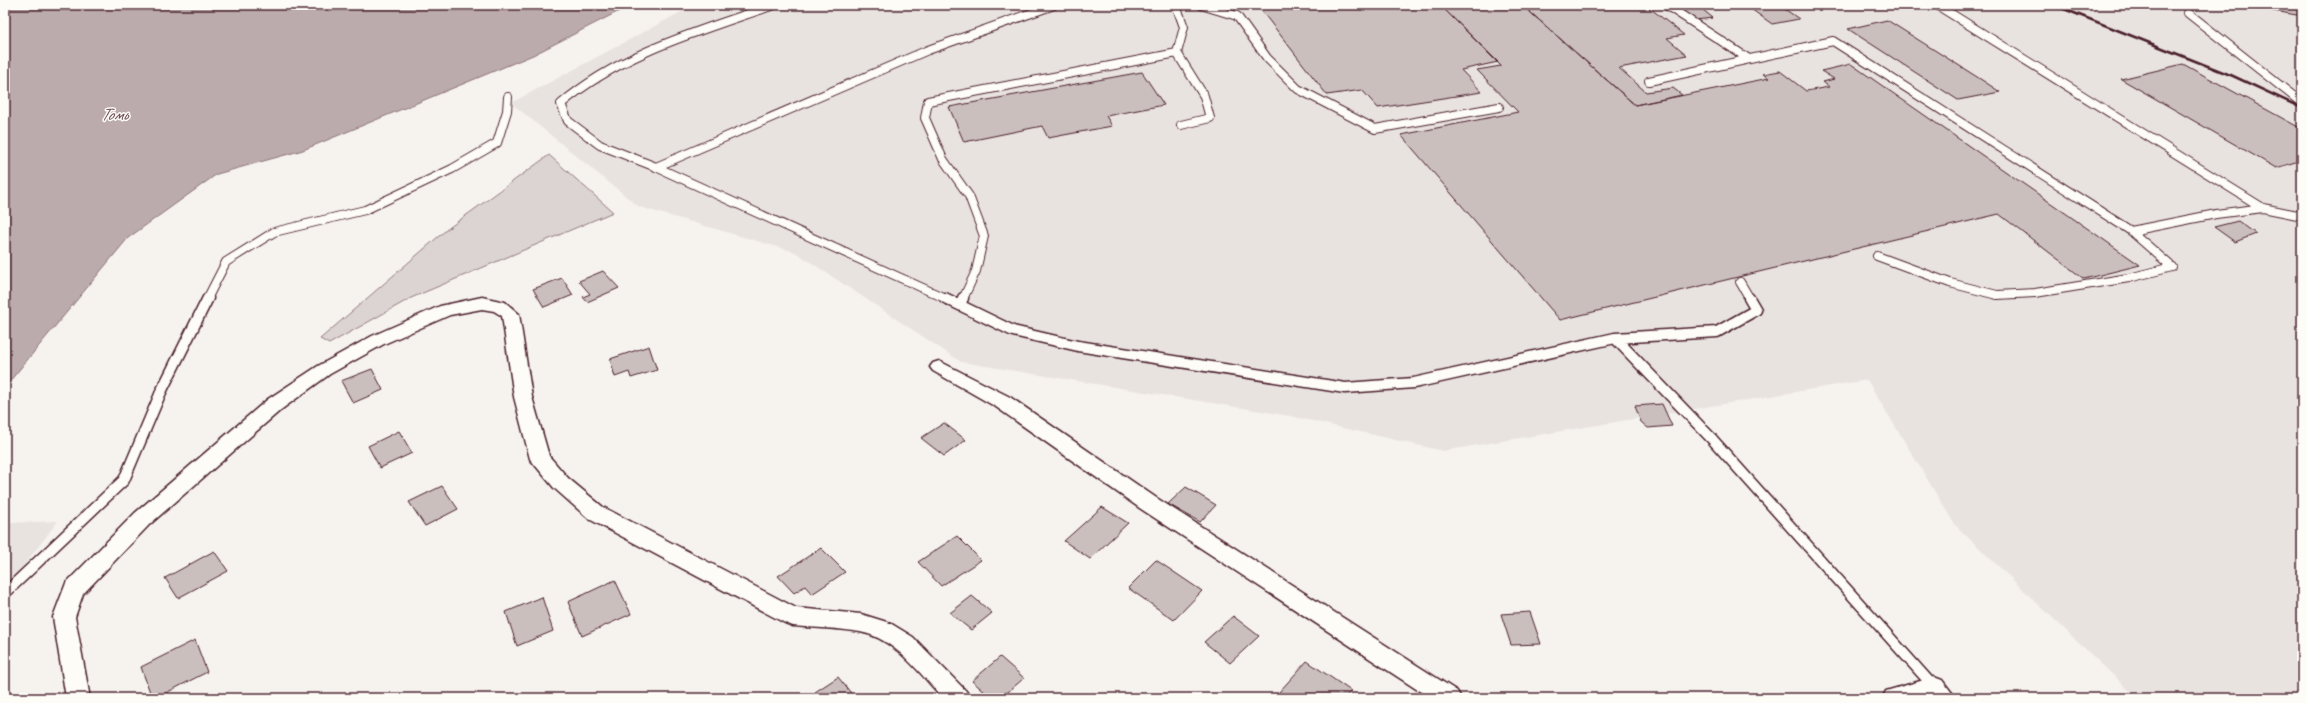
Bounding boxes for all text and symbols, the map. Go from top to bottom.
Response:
water label: Томь [101,103,130,125]

